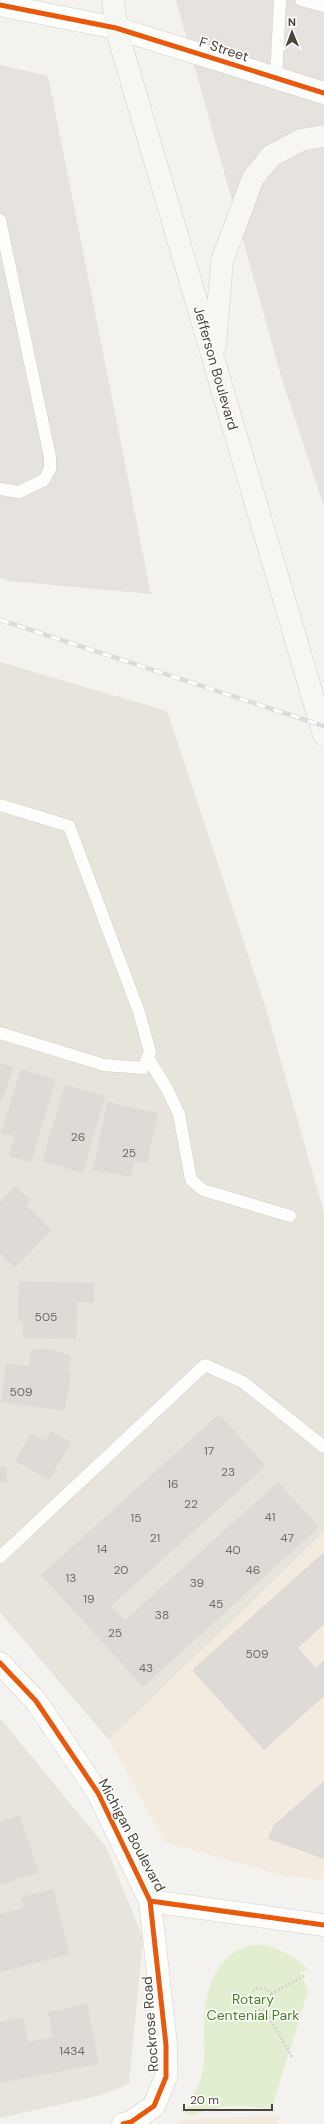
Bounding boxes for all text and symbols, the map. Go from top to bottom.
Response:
north arrow [272,12,312,52]
text: N [288,15,296,29]
street label: F Street [197,33,251,65]
street label: Jefferson Boulevard [190,304,242,432]
house number: 26 [71,1129,85,1145]
house number: 25 [122,1145,136,1161]
house number: 505 [35,1309,57,1325]
house number: 509 [9,1384,33,1400]
house number: 17 [204,1443,214,1459]
house number: 23 [221,1464,235,1480]
house number: 16 [167,1476,179,1492]
house number: 22 [184,1496,198,1512]
house number: 41 [264,1509,276,1525]
house number: 15 [130,1510,142,1526]
house number: 21 [150,1530,160,1546]
house number: 47 [280,1530,294,1546]
house number: 14 [96,1541,108,1557]
house number: 40 [225,1542,241,1558]
house number: 20 [113,1562,129,1578]
house number: 46 [246,1562,260,1578]
house number: 13 [66,1570,76,1586]
house number: 39 [190,1575,204,1591]
house number: 19 [83,1591,95,1607]
house number: 45 [209,1596,223,1612]
house number: 38 [155,1607,169,1623]
house number: 25 [108,1625,122,1641]
house number: 509 [245,1646,269,1662]
house number: 43 [139,1660,153,1676]
street label: Michigan Boulevard [95,1775,169,1895]
street label: Rockrose Road [138,1976,162,2072]
park label: Rotary Centenial Park [207,1990,299,2024]
house number: 1434 [59,2043,85,2059]
scale bar [184,2086,272,2112]
text: 20 m [190,2092,219,2108]

